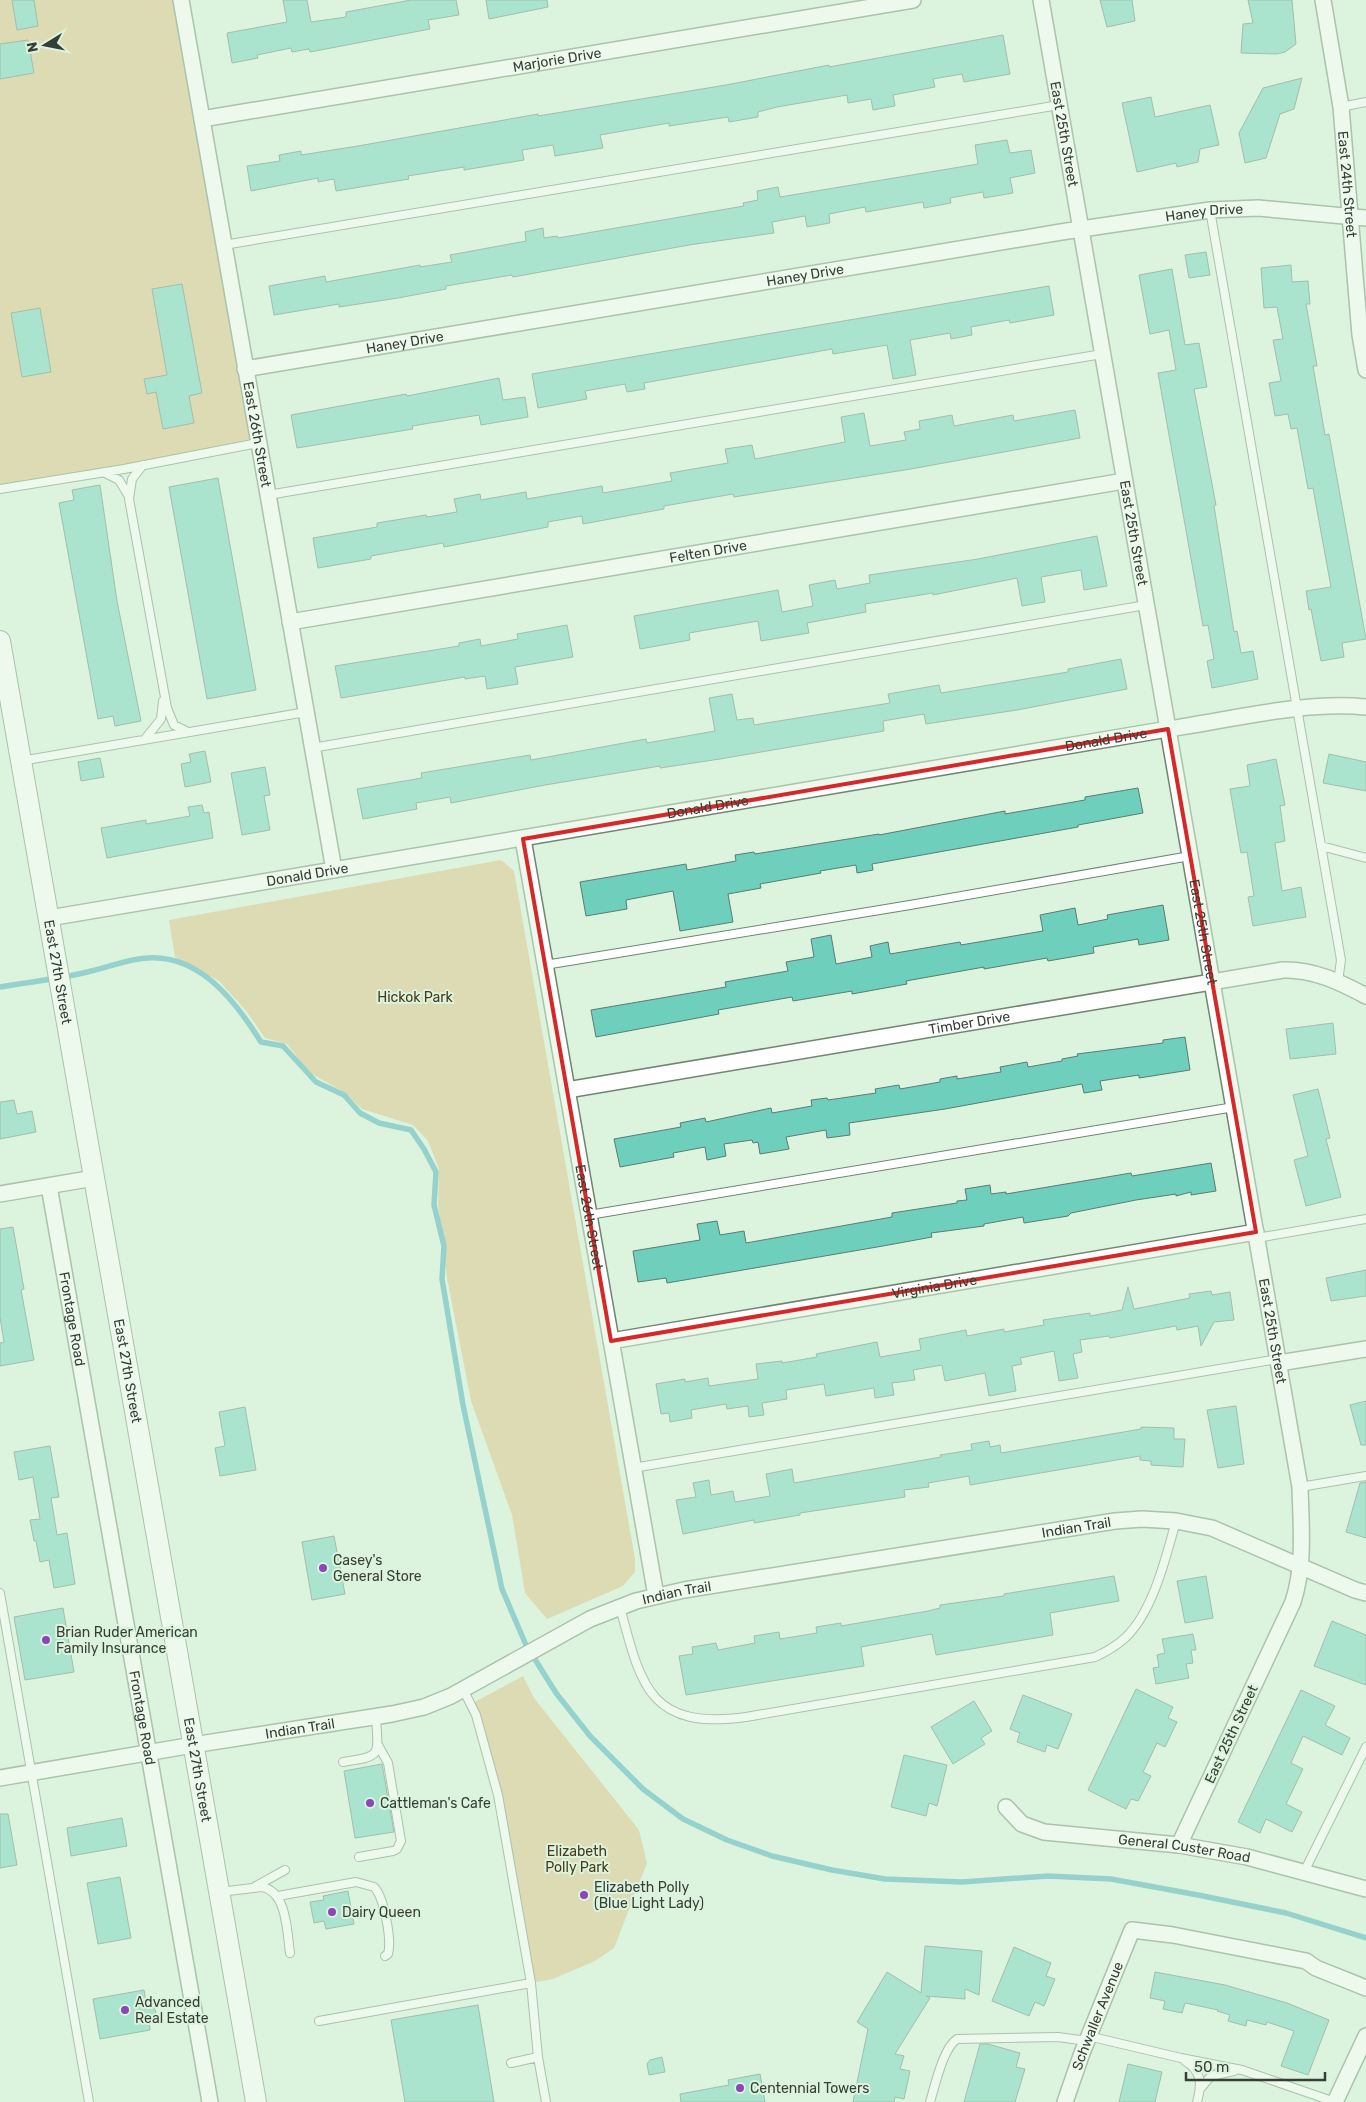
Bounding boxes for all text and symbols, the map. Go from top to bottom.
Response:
north arrow [20,20,70,70]
text: N [23,41,42,54]
street label: Marjorie Drive [512,44,603,76]
street label: East 25th Street [1046,80,1081,189]
street label: East 24th Street [1334,130,1360,239]
street label: Haney Drive [1164,201,1244,226]
street label: Haney Drive [765,261,845,290]
street label: Haney Drive [365,328,445,358]
street label: East 26th Street [239,380,275,489]
street label: East 25th Street [1116,479,1151,588]
street label: Felten Drive [668,537,748,567]
street label: Donald Drive [1064,725,1149,755]
street label: Donald Drive [666,792,750,823]
street label: Donald Drive [265,860,350,890]
street label: East 25th Street [1185,878,1220,987]
street label: East 27th Street [40,919,75,1026]
park label: Hickok Park [377,989,454,1006]
street label: Timber Drive [927,1008,1012,1038]
street label: East 26th Street [571,1163,607,1272]
street label: Frontage Road [55,1270,89,1368]
street label: Virginia Drive [891,1271,979,1302]
street label: East 25th Street [1255,1277,1290,1386]
street label: East 27th Street [110,1317,145,1425]
street label: Indian Trail [1040,1514,1112,1542]
place label: Casey's General Store [333,1552,422,1585]
marker: Casey's General Store [317,1562,329,1574]
street label: Indian Trail [641,1578,712,1608]
place label: Brian Ruder American Family Insurance [56,1624,198,1657]
marker: Brian Ruder American Family Insurance [40,1634,52,1646]
street label: Frontage Road [125,1669,159,1767]
street label: East 25th Street [1201,1682,1262,1786]
street label: Indian Trail [264,1715,336,1743]
street label: East 27th Street [180,1716,215,1824]
place label: Cattleman's Cafe [380,1795,491,1812]
marker: Cattleman's Cafe [364,1797,376,1809]
street label: General Custer Road [1117,1831,1252,1866]
park label: Elizabeth Polly Park [545,1843,610,1876]
place label: Elizabeth Polly (Blue Light Lady) [594,1879,704,1912]
marker: Elizabeth Polly (Blue Light Lady) [578,1889,590,1901]
place label: Dairy Queen [342,1904,421,1921]
marker: Dairy Queen [326,1906,338,1918]
street label: Schwaller Avenue [1069,1959,1127,2073]
place label: Advanced Real Estate [135,1994,209,2027]
marker: Advanced Real Estate [119,2004,131,2016]
scale bar [1186,2050,1325,2082]
text: 50 m [1194,2058,1229,2076]
place label: Centennial Towers [750,2080,869,2097]
marker: Centennial Towers [734,2082,746,2094]

